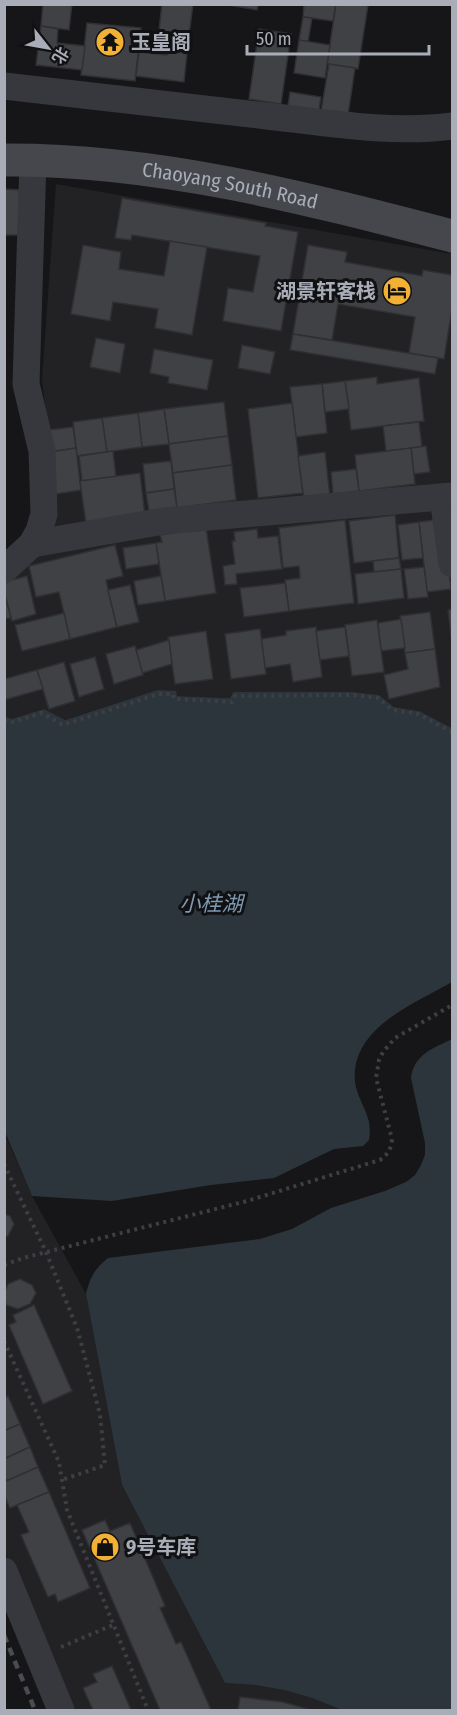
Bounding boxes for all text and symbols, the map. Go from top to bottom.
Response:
north arrow [18,18,78,78]
scale bar [247,18,428,56]
temple icon: 玉皇阁 [94,26,126,58]
text: 50 m [256,28,292,50]
place label: 玉皇阁 [131,30,191,54]
text: 北 [48,44,73,67]
street label: Chaoyang South Road [141,157,320,214]
hotel icon: 湖景轩客栈 [381,275,413,307]
place label: 湖景轩客栈 [276,279,376,303]
water label: 小桂湖 [180,891,245,917]
shop icon: 9号车库 [89,1531,121,1563]
place label: 9号车库 [126,1535,196,1559]

